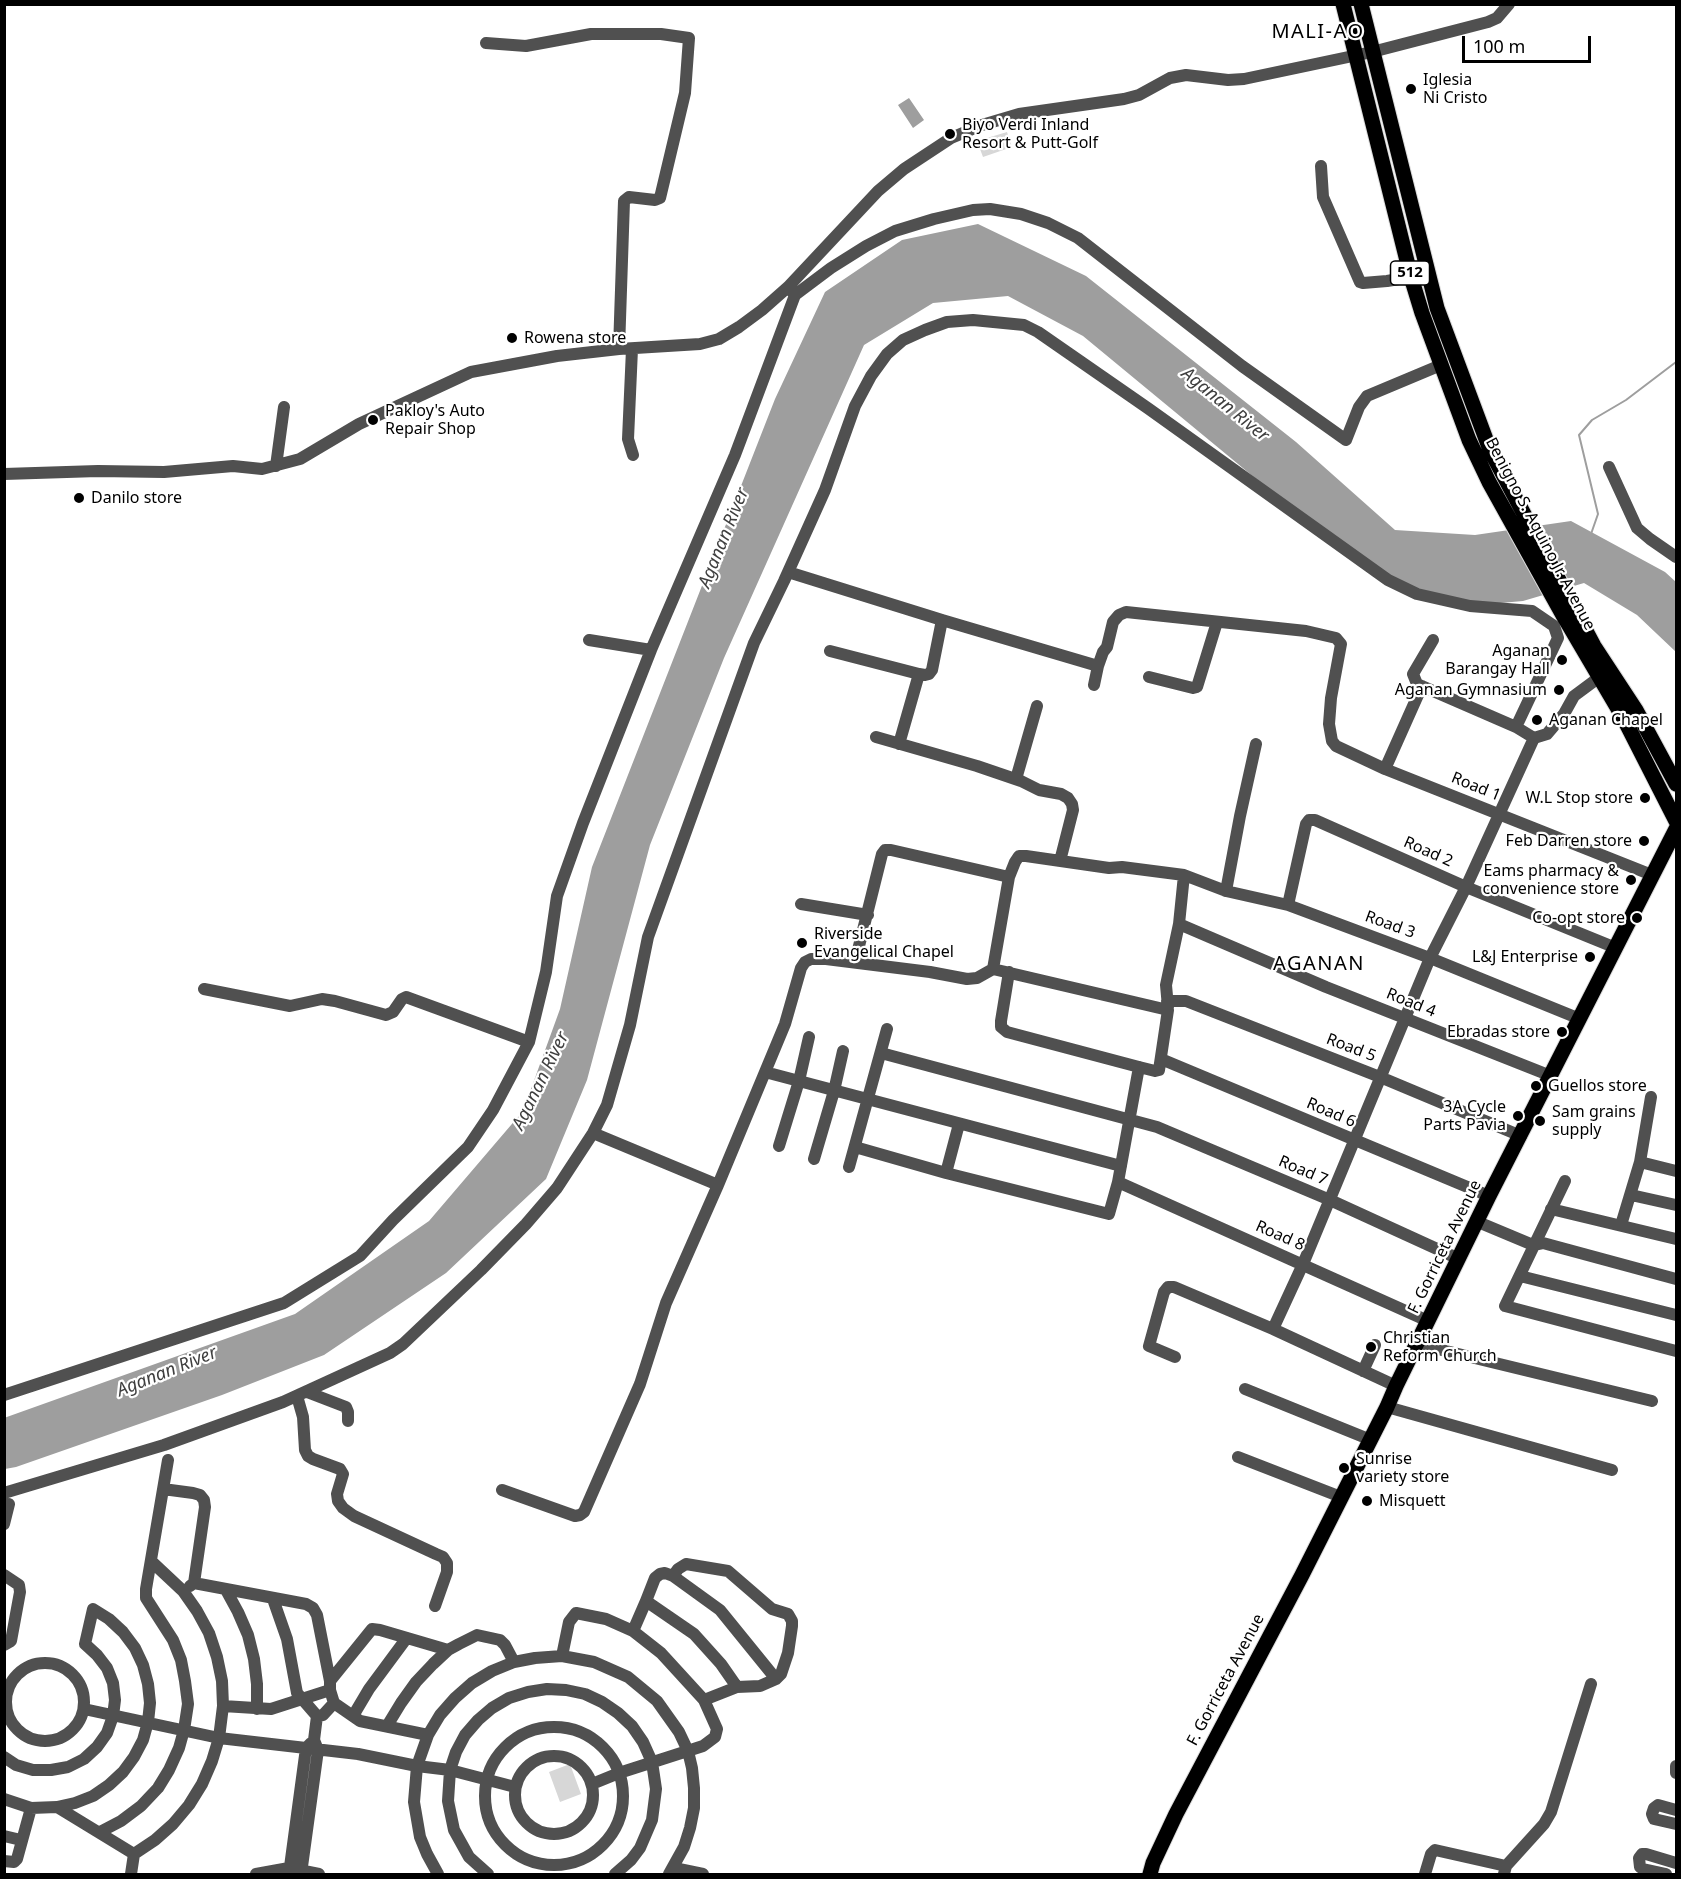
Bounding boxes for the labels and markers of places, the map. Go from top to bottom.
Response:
place label: Iglesia Ni Cristo [1423,70,1487,108]
marker: Iglesia Ni Cristo [1404,82,1418,96]
place label: Biyo Verdi Inland Resort & Putt-Golf [962,115,1098,153]
marker: Biyo Verdi Inland Resort & Putt-Golf [943,127,957,141]
place label: Rowena store [524,328,626,348]
marker: Rowena store [505,331,519,345]
place label: Pakloy's Auto Repair Shop [385,401,485,439]
marker: Pakloy's Auto Repair Shop [366,413,380,427]
place label: Danilo store [91,488,182,508]
marker: Danilo store [72,491,86,505]
place label: Aganan Barangay Hall [1445,641,1550,679]
marker: Aganan Barangay Hall [1555,653,1569,667]
place label: Aganan Gymnasium [1395,680,1547,700]
marker: Aganan Gymnasium [1552,683,1566,697]
place label: Aganan Chapel [1549,710,1663,730]
marker: Aganan Chapel [1530,713,1544,727]
place label: W.L Stop store [1525,788,1633,808]
marker: W.L Stop store [1638,791,1652,805]
place label: Feb Darren store [1506,831,1632,851]
marker: Feb Darren store [1637,834,1651,848]
place label: Eams pharmacy & convenience store [1482,861,1619,899]
marker: Eams pharmacy & convenience store [1624,873,1638,887]
place label: Co-opt store [1532,908,1625,928]
marker: Co-opt store [1630,911,1644,925]
place label: Riverside Evangelical Chapel [814,924,954,962]
marker: Riverside Evangelical Chapel [795,936,809,950]
place label: L&J Enterprise [1472,947,1578,967]
marker: L&J Enterprise [1583,950,1597,964]
place label: Ebradas store [1447,1022,1550,1042]
marker: Ebradas store [1555,1025,1569,1039]
place label: Guellos store [1548,1076,1647,1096]
marker: Guellos store [1529,1079,1543,1093]
place label: 3A Cycle Parts Pavia [1423,1097,1506,1135]
place label: Sam grains supply [1552,1102,1636,1140]
marker: 3A Cycle Parts Pavia [1511,1109,1525,1123]
marker: Sam grains supply [1533,1114,1547,1128]
place label: Christian Reform Church [1383,1328,1497,1366]
marker: Christian Reform Church [1364,1340,1378,1354]
place label: Sunrise variety store [1356,1449,1449,1487]
marker: Sunrise variety store [1337,1461,1351,1475]
place label: Misquett [1379,1491,1446,1511]
marker: Misquett [1360,1494,1374,1508]

